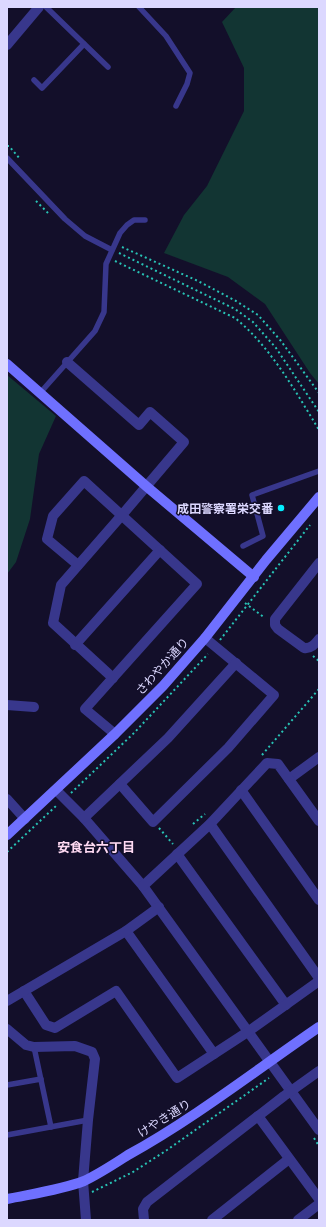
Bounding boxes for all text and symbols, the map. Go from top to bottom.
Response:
place label: 成田警察署栄交番 [177,501,274,516]
marker: 成田警察署栄交番 [276,503,286,513]
street label: さわやか通り [132,634,192,698]
district label: 安食台六丁目 [57,839,135,855]
street label: けやき通り [135,1096,193,1140]

